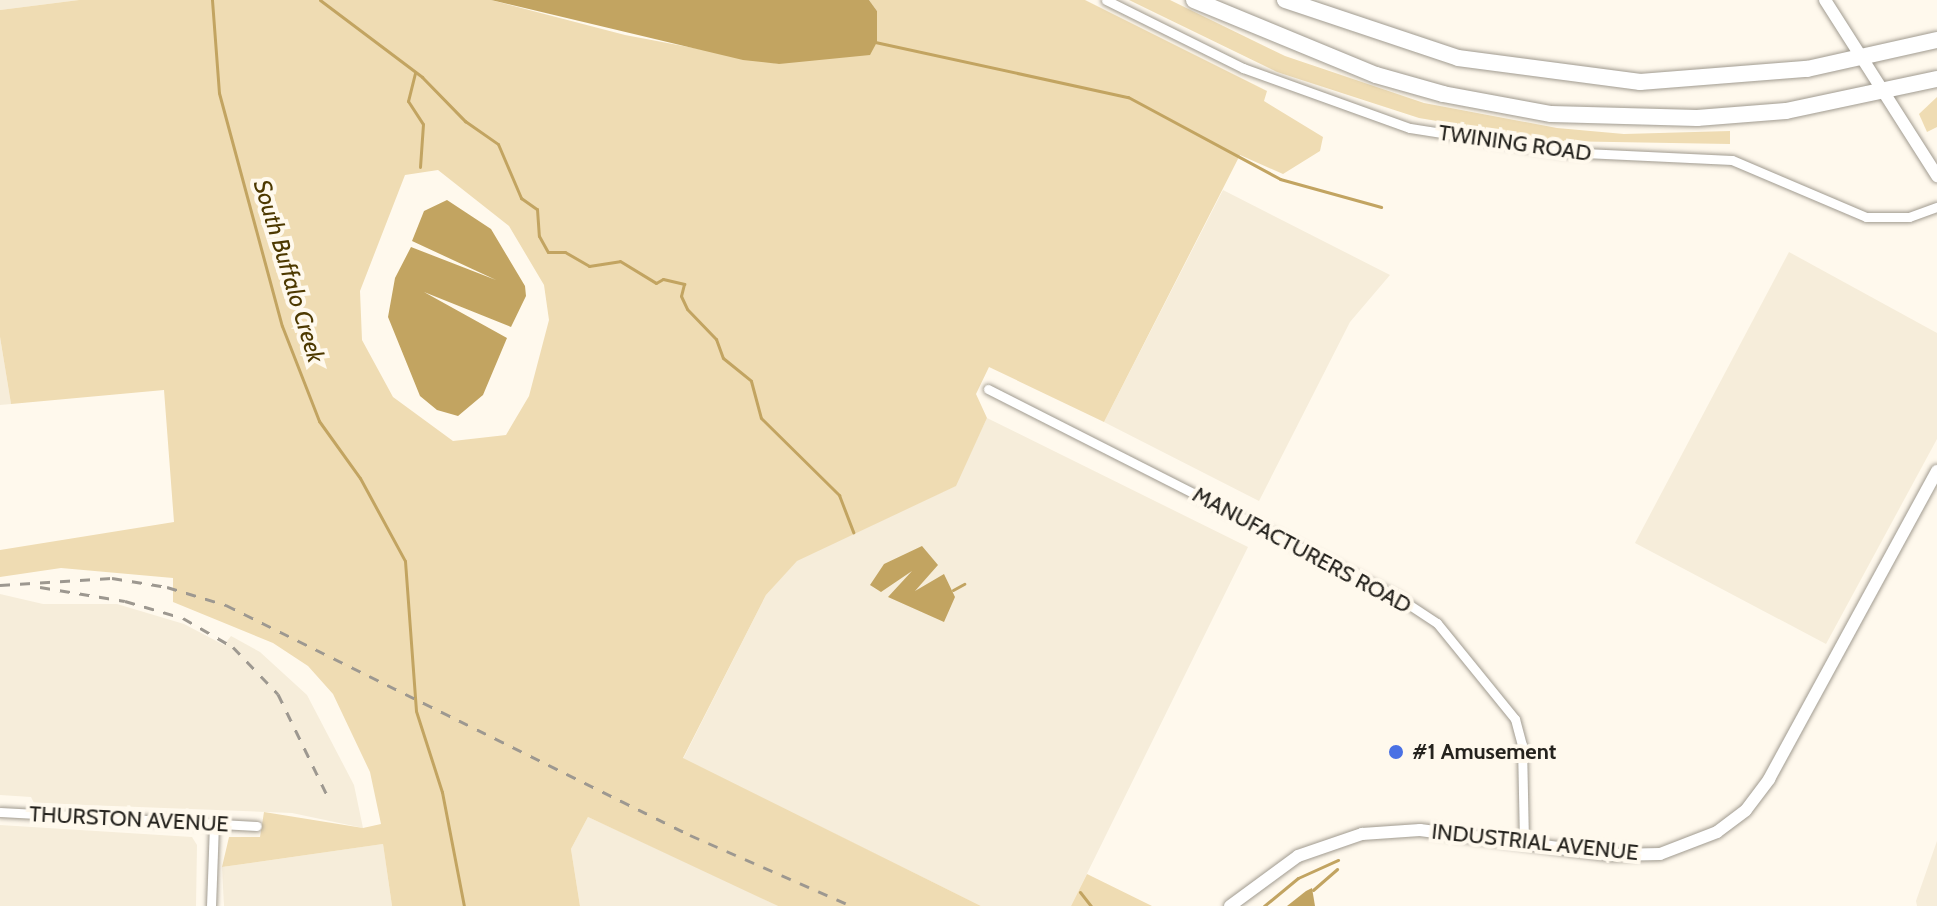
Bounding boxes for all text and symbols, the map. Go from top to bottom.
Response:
street label: TWINING ROAD [1437,119,1593,167]
water label: South Buffalo Creek [248,176,330,366]
street label: MANUFACTURERS ROAD [1188,481,1416,619]
place label: #1 Amusement [1412,739,1556,765]
marker: #1 Amusement [1387,743,1405,761]
street label: THURSTON AVENUE [29,801,229,837]
street label: INDUSTRIAL AVENUE [1430,818,1640,866]

